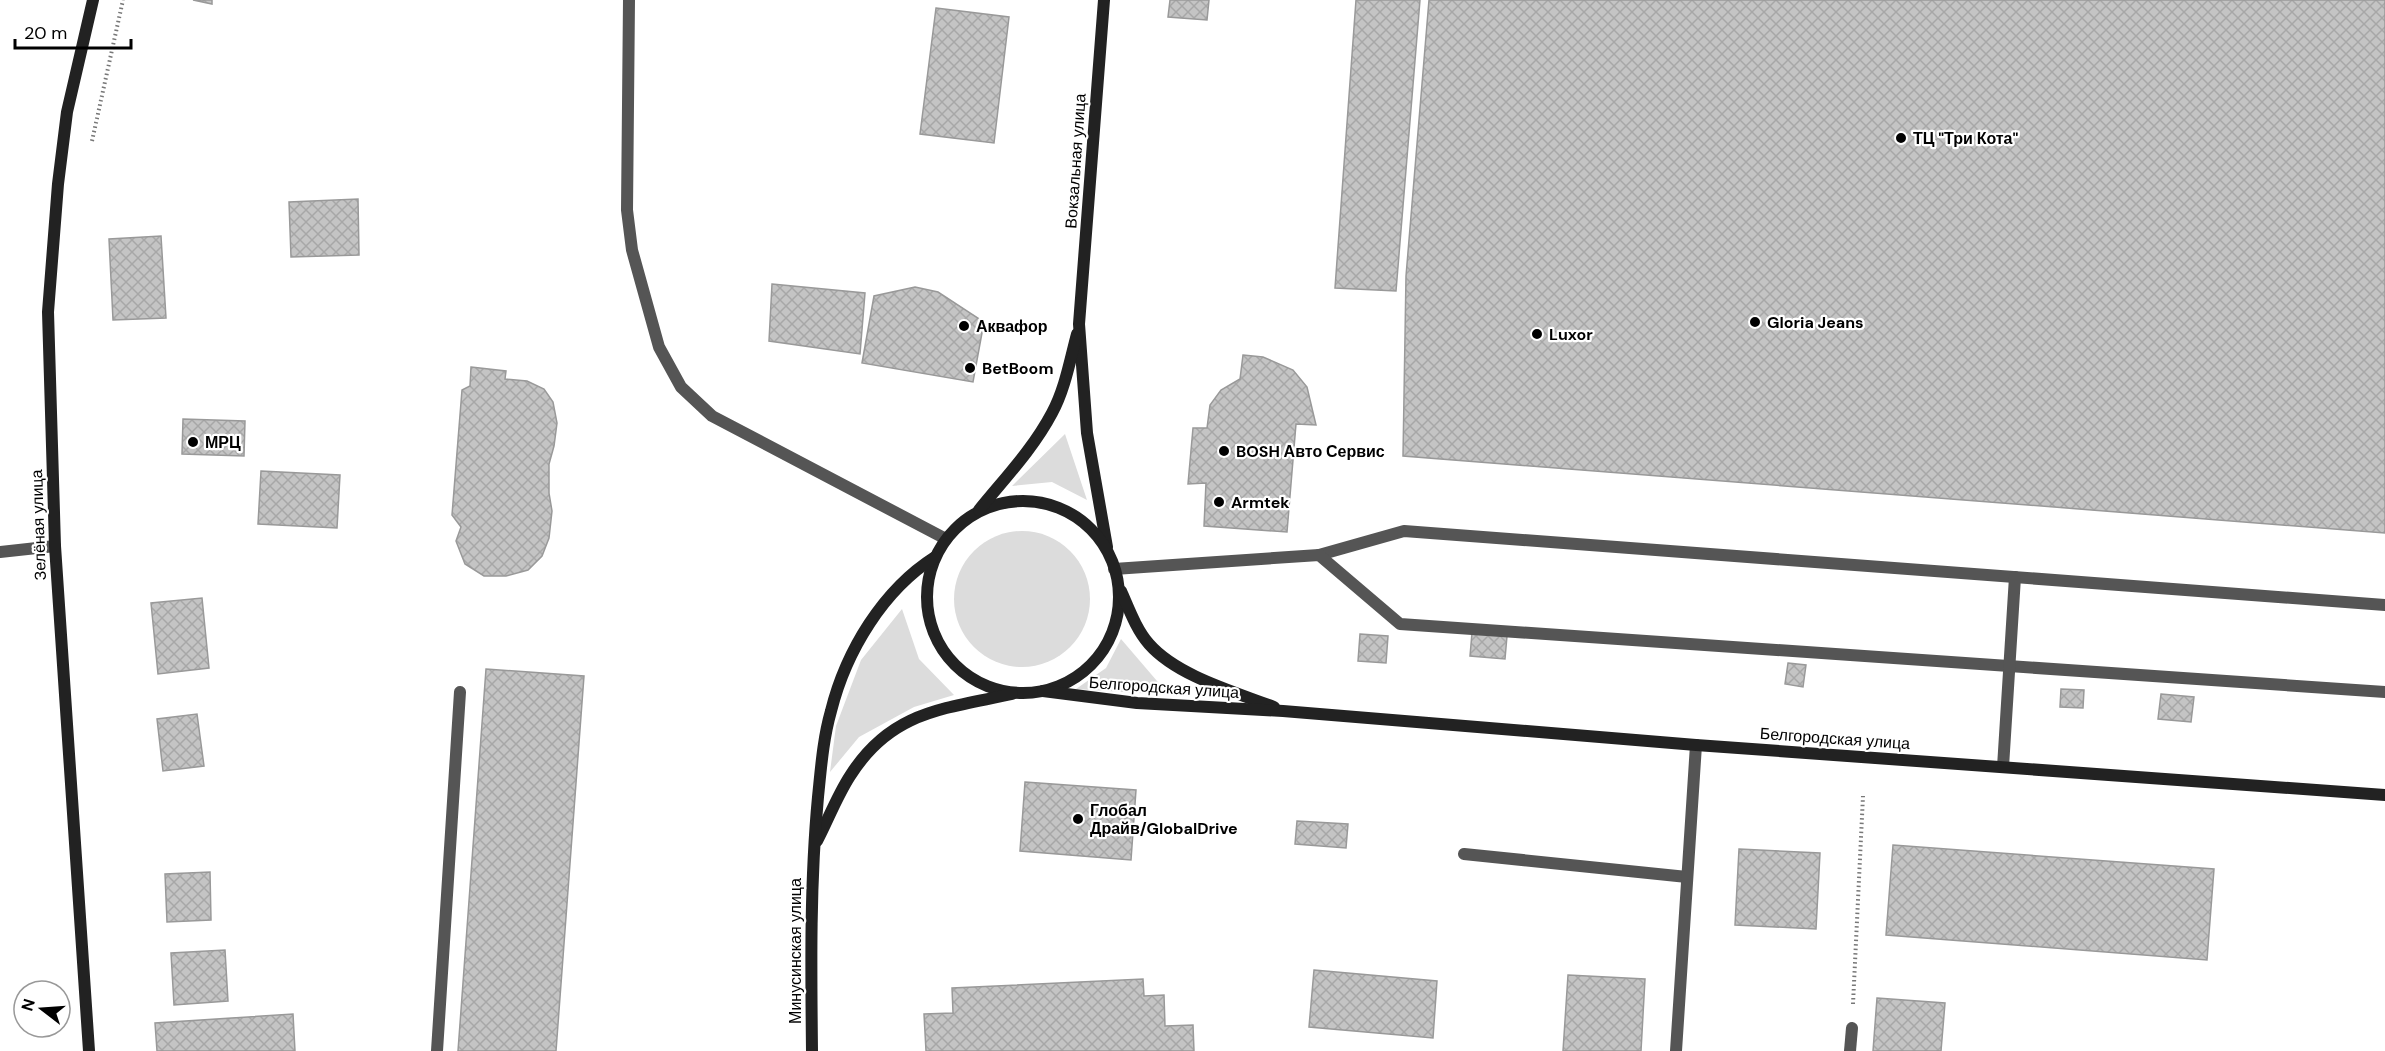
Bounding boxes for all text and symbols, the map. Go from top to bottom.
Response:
scale bar [15,12,130,50]
text: 20 m [24,21,67,45]
street label: Вокзальная улица [1060,93,1091,229]
place label: ТЦ "Три Кота" [1913,128,2019,149]
marker: ТЦ "Три Кота" [1894,131,1908,145]
place label: Gloria Jeans [1767,312,1864,333]
marker: Gloria Jeans [1748,315,1762,329]
place label: Аквафор [976,316,1048,337]
marker: Аквафор [957,319,971,333]
place label: Luxor [1549,324,1593,345]
marker: Luxor [1530,327,1544,341]
place label: BetBoom [982,358,1053,379]
marker: BetBoom [963,361,977,375]
place label: МРЦ [205,432,241,453]
marker: МРЦ [186,435,200,449]
place label: BOSH Авто Сервис [1236,441,1385,462]
marker: BOSH Авто Сервис [1217,444,1231,458]
street label: Зелёная улица [26,469,51,581]
place label: Armtek [1231,492,1290,513]
marker: Armtek [1212,495,1226,509]
street label: Белгородская улица [1088,672,1240,703]
street label: Белгородская улица [1759,723,1911,754]
place label: Глобал Драйв/GlobalDrive [1090,800,1238,839]
marker: Глобал Драйв/GlobalDrive [1071,812,1085,826]
street label: Минусинская улица [785,878,806,1024]
north arrow [12,979,72,1039]
text: N [16,996,40,1013]

